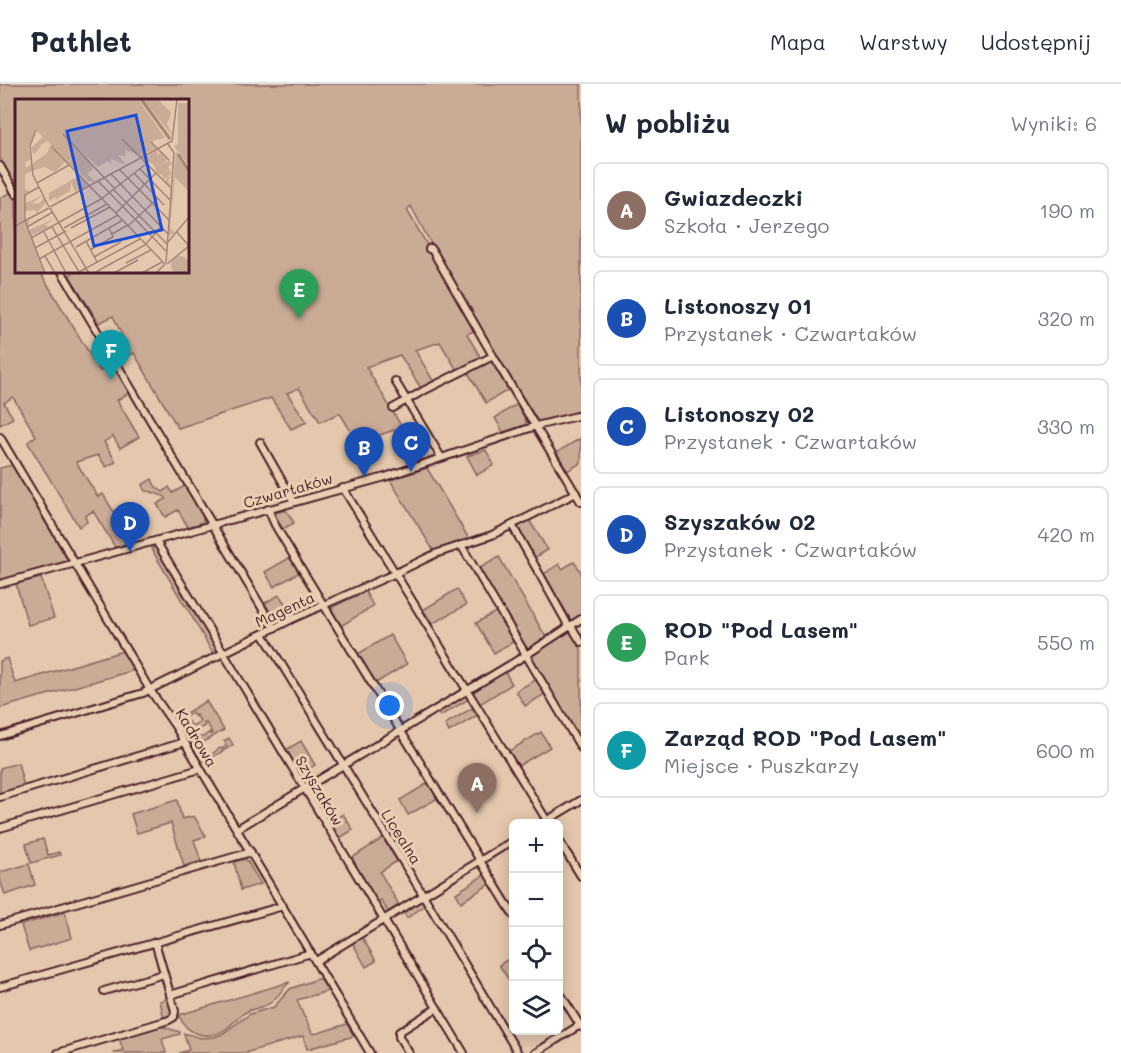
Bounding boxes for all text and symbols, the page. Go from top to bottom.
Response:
text: Pathlet [30,23,132,59]
text: Mapa [770,28,826,55]
text: Warstwy [859,28,948,55]
text: Udostępnij [981,28,1091,55]
inset map [15,99,189,273]
text: W pobliżu [605,106,731,140]
text: Wyniki: 6 [1010,110,1097,136]
text: Gwiazdeczki [664,183,803,212]
text: A [620,197,633,223]
text: 190 m [1040,197,1095,223]
text: Szkoła · Jerzego [664,212,829,238]
pin: E [280,270,318,319]
text: Listonoszy 01 [664,291,812,320]
text: B [620,305,633,331]
text: 320 m [1037,305,1095,331]
text: Przystanek · Czwartaków [664,320,917,346]
pin: F [92,330,130,380]
text: Listonoszy 02 [664,399,814,428]
text: C [619,413,634,439]
text: 330 m [1037,413,1095,439]
pin: C [392,422,430,472]
pin: B [344,428,384,477]
text: Przystanek · Czwartaków [664,428,917,454]
street label: Czwartaków [241,468,335,512]
pin: D [110,502,150,552]
text: Szyszaków 02 [664,507,816,536]
text: D [619,521,634,547]
text: 420 m [1037,521,1095,547]
text: Przystanek · Czwartaków [664,536,917,562]
street label: Magenta [252,587,318,632]
text: ROD "Pod Lasem" [664,615,858,644]
text: E [620,629,633,655]
text: 550 m [1037,629,1095,655]
text: Park [664,644,709,670]
your location [375,691,404,720]
street label: Kadrowa [171,704,222,771]
text: Zarząd ROD "Pod Lasem" [664,723,947,752]
text: F [620,737,633,763]
text: 600 m [1036,737,1095,763]
street label: Szyszaków [291,752,349,829]
text: Miejsce · Puszkarzy [664,752,859,778]
pin: A [458,764,496,813]
street label: Licealna [377,805,427,868]
map controls [509,819,563,1035]
button: + [509,819,563,873]
button: − [509,873,563,927]
button: locate [509,927,563,981]
button: layers [509,981,563,1035]

